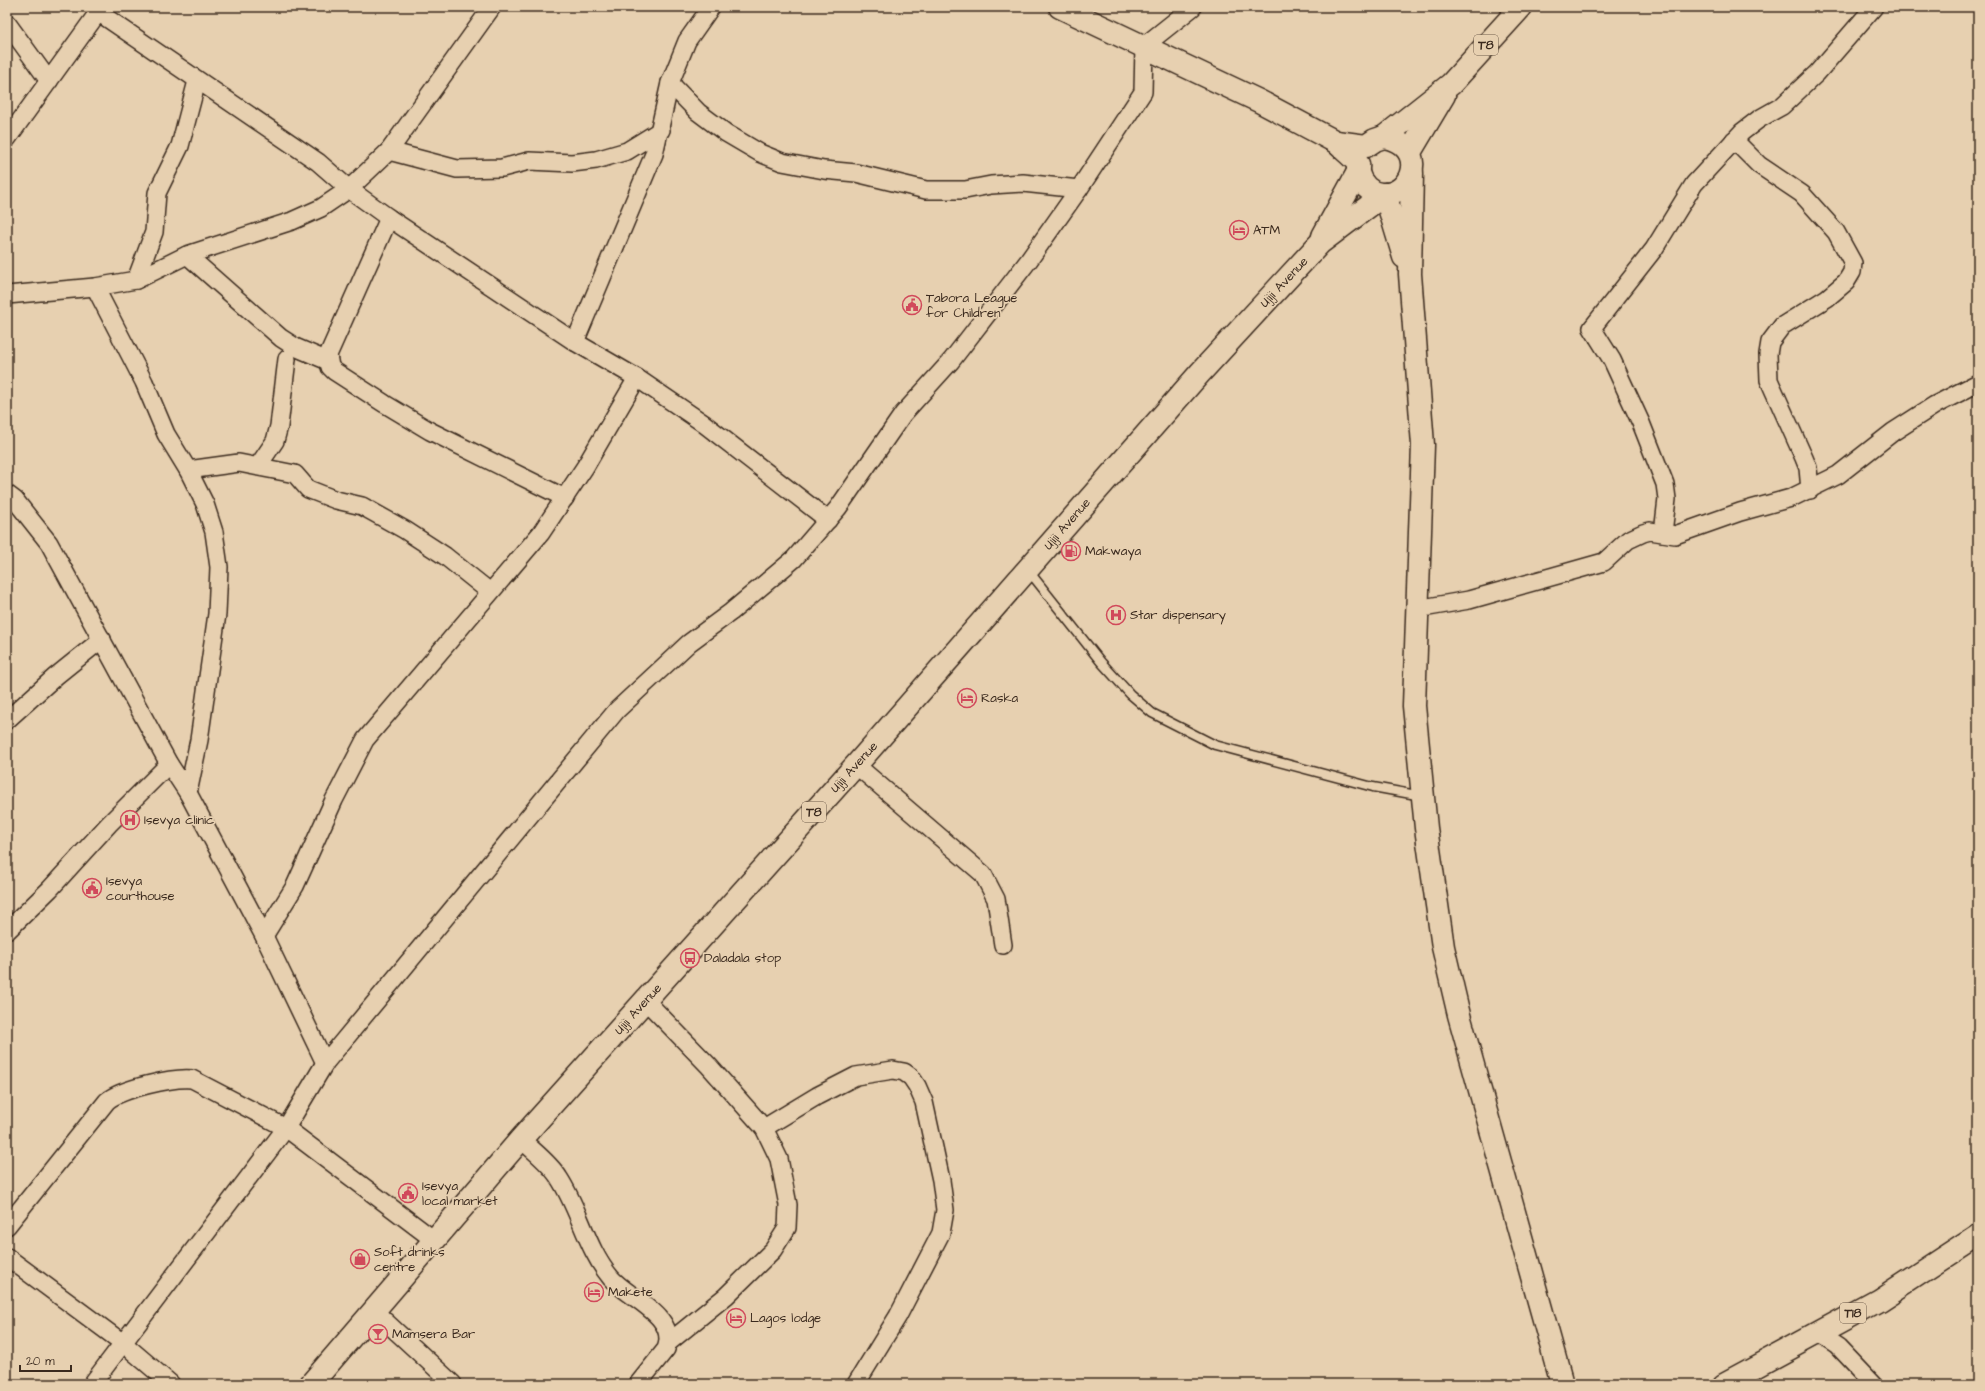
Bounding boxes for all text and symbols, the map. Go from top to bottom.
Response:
road number: T8 [1474,35,1498,55]
hotel icon: ATM [1228,219,1250,241]
place label: ATM [1253,221,1280,239]
street label: Ujiji Avenue [1256,253,1312,311]
place label: Tabora League for Children [926,289,1017,322]
public building icon: Tabora League for Children [901,294,923,316]
street label: Ujiji Avenue [1039,494,1095,554]
fuel station icon: Makwaya [1060,540,1082,562]
place label: Makwaya [1085,542,1142,561]
hospital icon: Star dispensary [1105,604,1127,626]
place label: Star dispensary [1130,606,1226,625]
hotel icon: Raska [956,687,978,709]
place label: Raska [981,689,1018,707]
street label: Ujiji Avenue [826,737,882,797]
road number: T8 [802,802,826,822]
hospital icon: Isevya clinic [119,809,141,831]
place label: Isevya clinic [144,811,214,830]
place label: Isevya courthouse [106,872,174,905]
public building icon: Isevya courthouse [81,877,103,899]
bus stop icon: Daladala stop [679,947,701,969]
place label: Daladala stop [704,949,781,967]
street label: Ujiji Avenue [610,979,666,1039]
place label: Isevya local market [422,1177,498,1210]
public building icon: Isevya local market [397,1182,419,1204]
place label: Soft drinks centre [374,1243,445,1276]
shop icon: Soft drinks centre [349,1248,371,1270]
hotel icon: Makete [583,1281,605,1303]
place label: Makete [608,1283,653,1301]
road number: T18 [1840,1303,1866,1323]
hotel icon: Lagos lodge [725,1307,747,1329]
place label: Lagos lodge [750,1309,821,1328]
bar icon: Mamsera Bar [367,1323,389,1345]
place label: Mamsera Bar [392,1325,475,1343]
scale bar [20,1347,71,1373]
text: 20 m [26,1353,55,1370]

